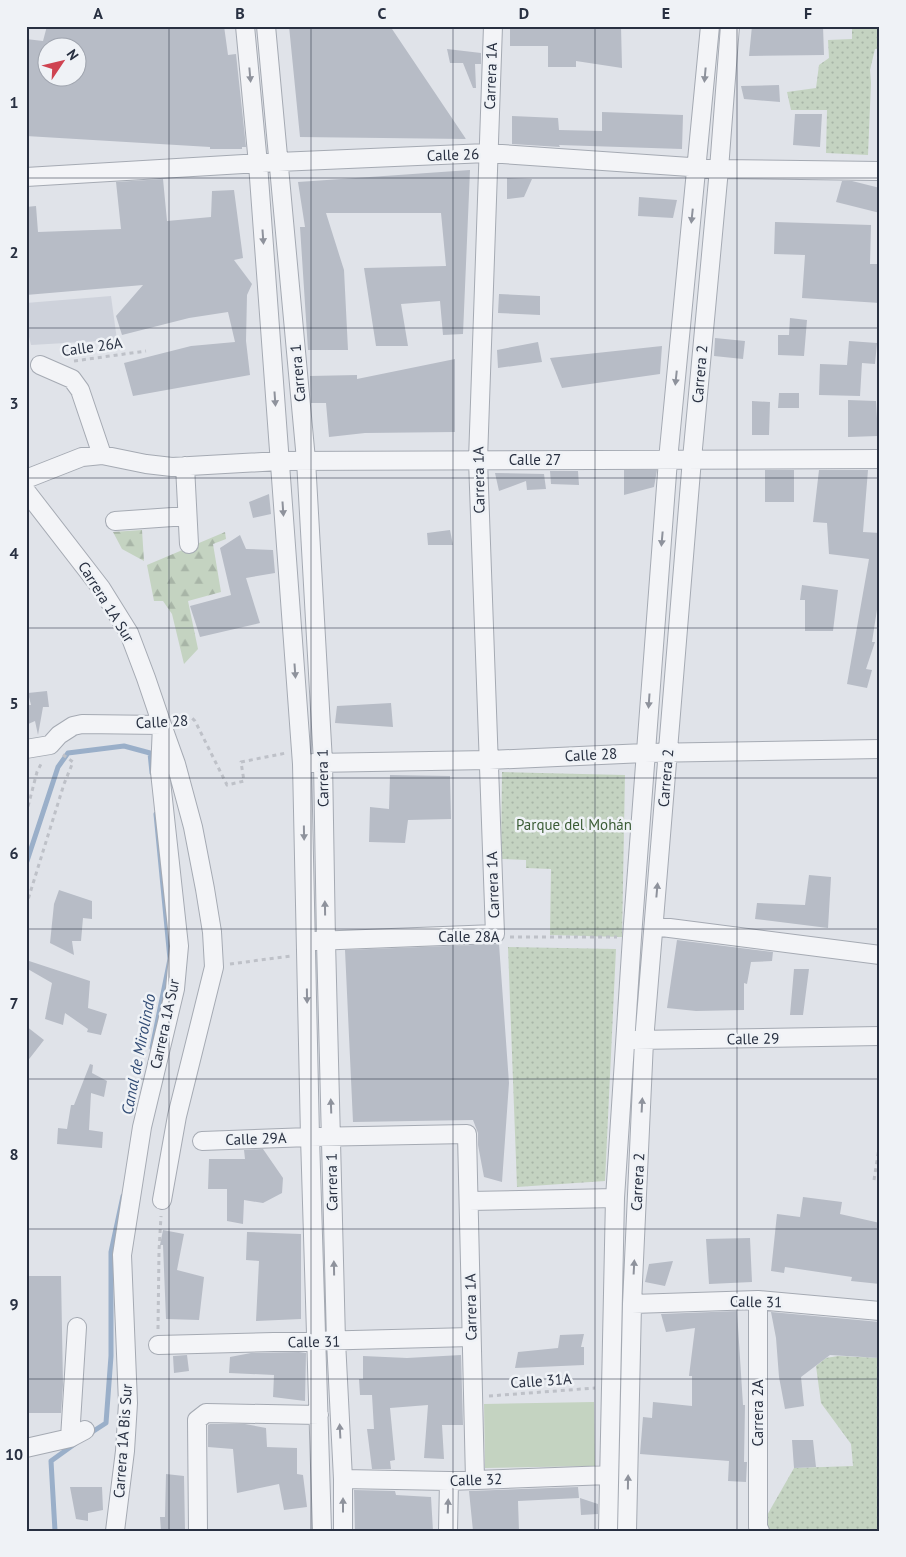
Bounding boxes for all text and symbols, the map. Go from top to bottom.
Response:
text: A [93,3,103,23]
text: B [235,3,245,23]
text: C [378,3,387,23]
text: D [519,3,529,23]
text: E [662,3,670,23]
text: F [804,3,812,23]
north arrow [38,38,88,88]
street label: Carrera 1A [480,42,501,110]
text: N [63,46,83,63]
one-way arrow [246,67,254,83]
one-way arrow [701,67,709,83]
text: 1 [9,92,19,112]
street label: Calle 26 [426,144,480,165]
one-way arrow [688,208,696,224]
one-way arrow [259,229,267,245]
text: 2 [9,242,19,262]
street label: Calle 26A [60,333,124,360]
street label: Carrera 1 [285,343,310,403]
street label: Carrera 2 [687,344,712,404]
one-way arrow [672,370,680,386]
one-way arrow [271,391,279,407]
text: 3 [9,393,19,413]
street label: Carrera 1A [468,446,489,514]
street label: Calle 27 [509,450,561,469]
one-way arrow [279,501,287,517]
one-way arrow [657,532,665,548]
text: 4 [9,543,19,563]
street label: Carrera 1A Sur [74,558,139,646]
one-way arrow [291,664,299,680]
text: 5 [9,693,19,713]
one-way arrow [645,694,653,710]
street label: Calle 28 [135,711,189,732]
street label: Calle 28 [564,744,618,765]
street label: Carrera 2 [653,748,678,808]
street label: Carrera 1 [312,749,333,807]
park label: Parque del Mohán [516,815,632,834]
one-way arrow [300,826,308,842]
text: 6 [9,843,19,863]
street label: Carrera 1A [482,851,503,919]
one-way arrow [653,882,661,898]
one-way arrow [321,900,329,916]
street label: Calle 28A [438,927,500,946]
street label: Carrera 1A Sur [146,977,183,1071]
one-way arrow [303,988,311,1004]
water label: Canal de Mirolindo [116,992,160,1116]
text: 7 [9,993,19,1013]
street label: Calle 29 [727,1029,779,1048]
one-way arrow [326,1097,334,1113]
one-way arrow [638,1097,646,1113]
street label: Calle 29A [225,1128,287,1149]
text: 8 [9,1144,19,1164]
street label: Carrera 2 [626,1152,649,1212]
street label: Carrera 1 [321,1153,342,1211]
one-way arrow [630,1259,638,1275]
one-way arrow [330,1260,338,1276]
street label: Carrera 1A [460,1273,481,1341]
street label: Calle 31 [730,1292,782,1311]
text: 9 [9,1294,19,1314]
street label: Calle 31 [288,1332,340,1351]
street label: Calle 31A [510,1369,572,1392]
street label: Carrera 2A [748,1379,767,1447]
street label: Carrera 1A Bis Sur [109,1383,136,1499]
one-way arrow [336,1422,344,1438]
text: 10 [5,1444,23,1464]
street label: Calle 32 [449,1469,503,1490]
one-way arrow [624,1474,632,1490]
one-way arrow [339,1497,347,1513]
one-way arrow [445,1498,453,1514]

